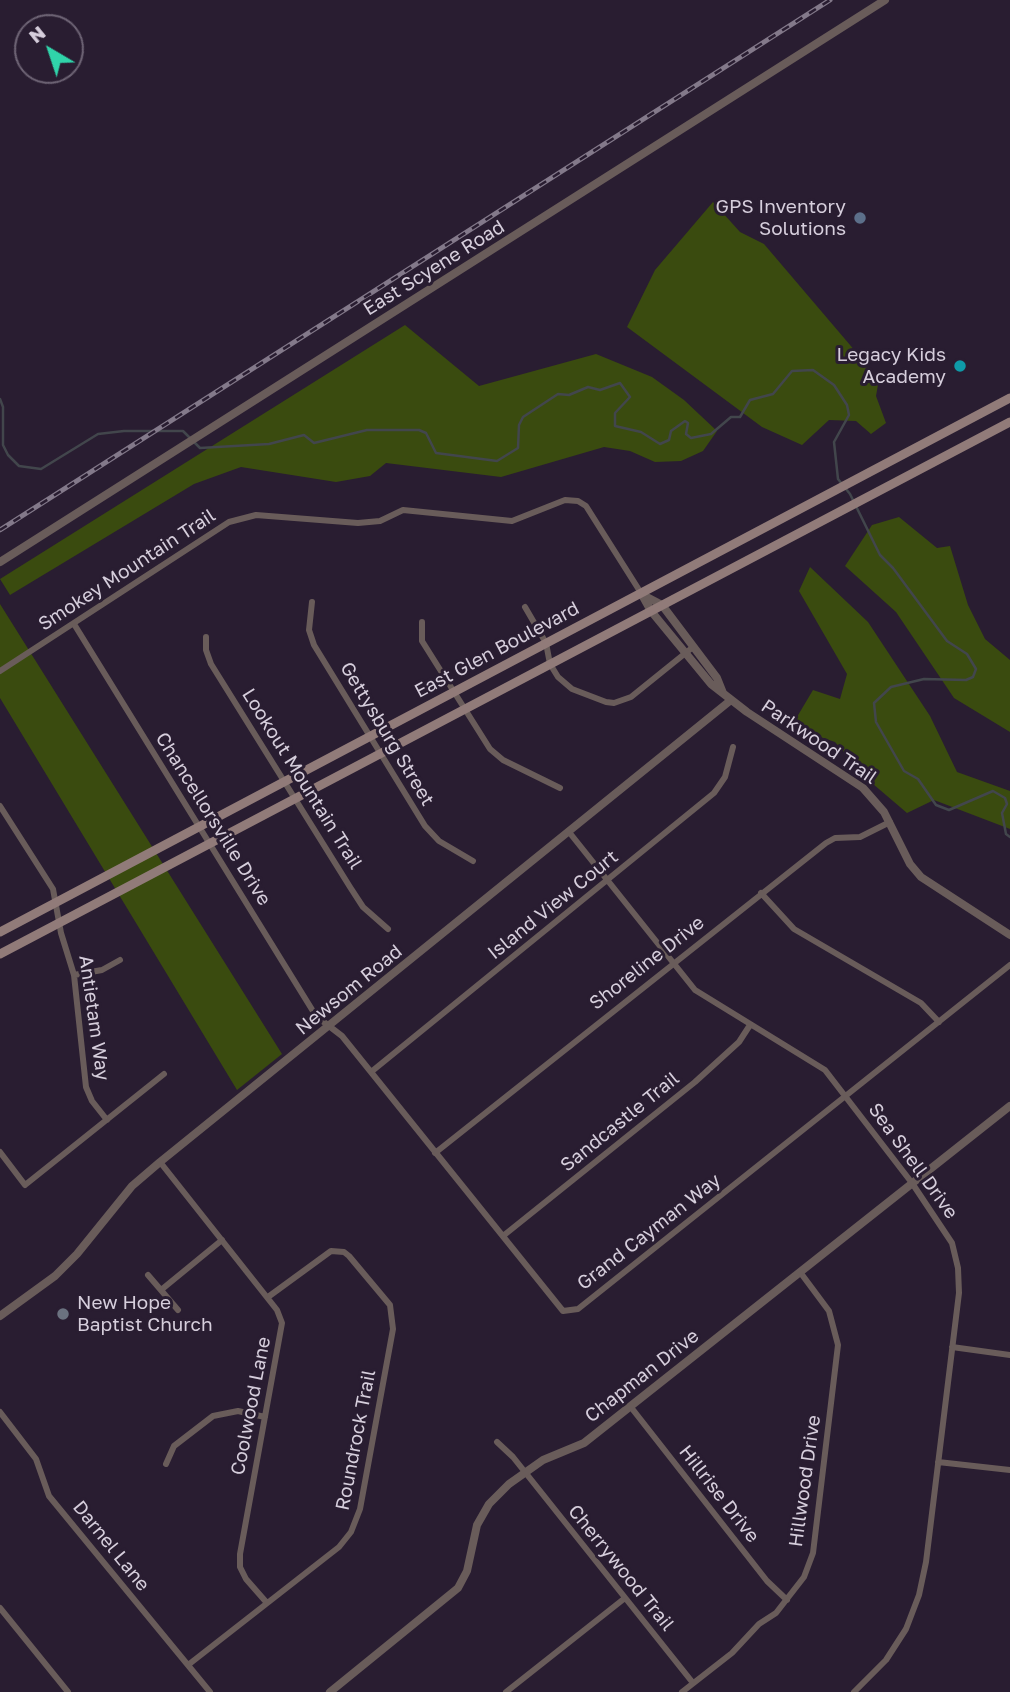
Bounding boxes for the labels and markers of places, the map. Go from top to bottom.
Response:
place label: GPS Inventory Solutions [716,196,846,240]
marker: GPS Inventory Solutions [852,210,868,226]
place label: Legacy Kids Academy [837,344,946,388]
marker: Legacy Kids Academy [952,358,968,374]
place label: New Hope Baptist Church [77,1292,213,1336]
marker: New Hope Baptist Church [55,1306,71,1322]

